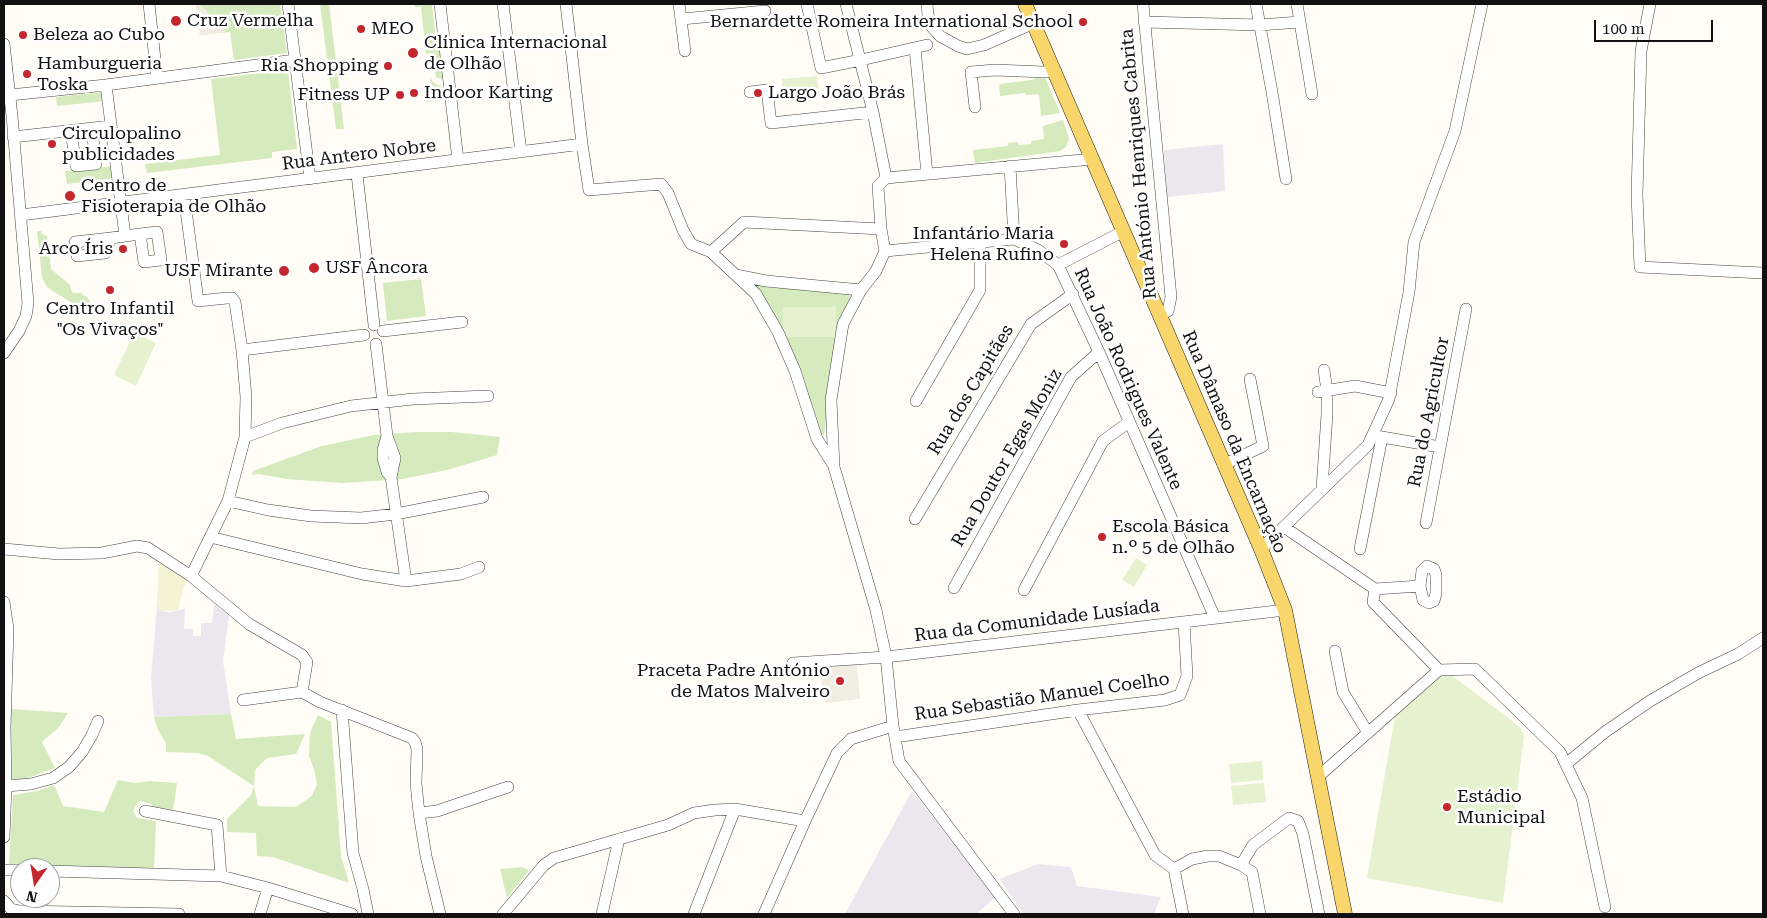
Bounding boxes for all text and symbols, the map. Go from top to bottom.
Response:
place label: Cruz Vermelha [187,10,314,32]
scale bar [1597,10,1716,42]
place label: Bernardette Romeira International School [710,11,1073,33]
marker: Cruz Vermelha [169,14,183,28]
marker: Bernardette Romeira International School [1077,16,1089,28]
place label: MEO [371,18,414,40]
text: 100 m [1602,20,1645,38]
marker: MEO [355,23,367,35]
place label: Beleza ao Cubo [33,24,165,46]
street label: Rua António Henriques Cabrita [1116,28,1162,300]
marker: Beleza ao Cubo [17,29,29,41]
place label: Clínica Internacional de Olhão [424,32,607,74]
marker: Clínica Internacional de Olhão [406,46,420,60]
place label: Hamburgueria Toska [37,53,162,96]
place label: Ria Shopping [260,55,378,77]
marker: Ria Shopping [382,60,394,72]
marker: Hamburgueria Toska [21,68,33,80]
place label: Indoor Karting [424,82,553,104]
place label: Largo João Brás [768,82,905,104]
place label: Fitness UP [298,84,390,106]
marker: Indoor Karting [408,87,420,99]
marker: Largo João Brás [752,87,764,99]
marker: Fitness UP [394,89,406,101]
place label: Circulopalino publicidades [62,123,181,166]
street label: Rua Antero Nobre [281,135,437,175]
marker: Circulopalino publicidades [46,138,58,150]
place label: Centro de Fisioterapia de Olhão [81,175,266,218]
marker: Centro de Fisioterapia de Olhão [63,189,77,203]
place label: Infantário Maria Helena Rufino [913,223,1054,266]
place label: Arco Íris [39,238,113,260]
marker: Infantário Maria Helena Rufino [1058,238,1070,250]
marker: Arco Íris [117,243,129,255]
place label: USF Âncora [325,257,428,279]
place label: USF Mirante [164,260,273,282]
marker: USF Âncora [307,261,321,275]
marker: USF Mirante [277,264,291,278]
street label: Rua João Rodrigues Valente [1069,265,1187,493]
marker: Centro Infantil "Os Vivaços" [104,284,116,296]
place label: Centro Infantil "Os Vivaços" [46,298,174,340]
street label: Rua dos Capitães [924,321,1018,459]
street label: Rua Dâmaso da Encarnação [1177,327,1291,557]
street label: Rua do Agricultor [1404,335,1454,489]
street label: Rua Doutor Egas Moniz [947,365,1067,551]
place label: Escola Básica n.º 5 de Olhão [1112,516,1235,558]
marker: Escola Básica n.º 5 de Olhão [1096,531,1108,543]
street label: Rua da Comunidade Lusíada [913,595,1161,647]
place label: Praceta Padre António de Matos Malveiro [637,660,830,702]
street label: Rua Sebastião Manuel Coelho [913,668,1171,726]
marker: Praceta Padre António de Matos Malveiro [834,675,846,687]
place label: Estádio Municipal [1457,786,1545,829]
marker: Estádio Municipal [1441,801,1453,813]
north arrow [10,858,60,908]
text: N [25,888,39,906]

